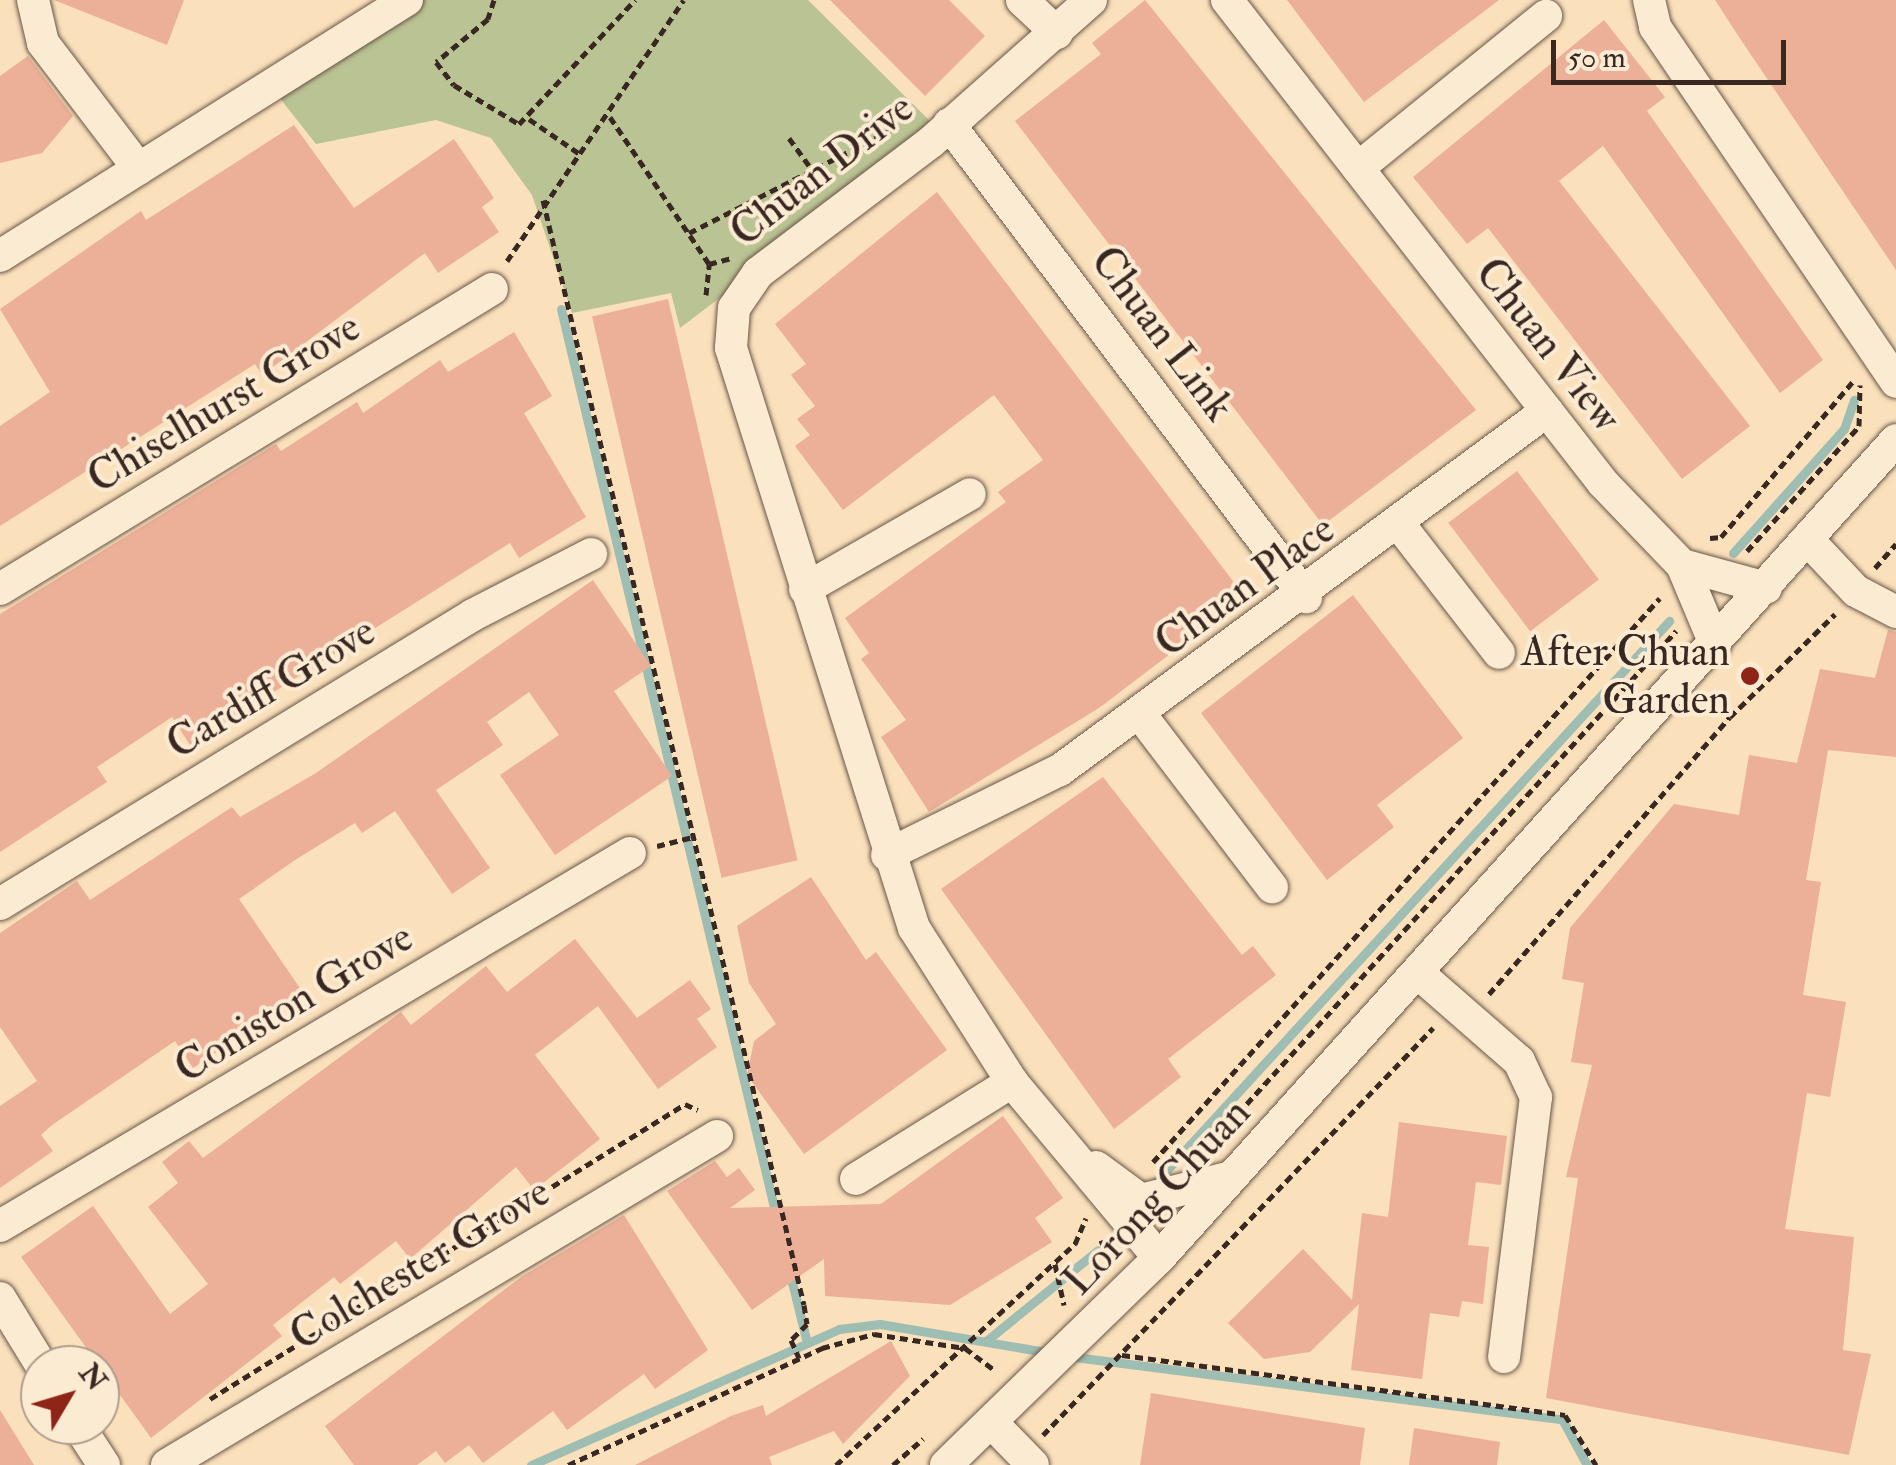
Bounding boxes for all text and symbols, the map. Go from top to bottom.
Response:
scale bar [1556,20,1791,82]
text: 50 m [1568,39,1626,76]
street label: Chuan Drive [721,83,923,257]
street label: Chuan Link [1080,237,1244,431]
street label: Chuan View [1465,248,1631,442]
street label: Chiselhurst Grove [79,302,369,504]
street label: Chuan Place [1146,504,1344,668]
street label: Cardiff Grove [158,606,384,770]
place label: After Chuan Garden [1521,627,1730,726]
marker: After Chuan Garden [1739,665,1761,687]
street label: Coniston Grove [166,912,422,1094]
street label: Lorong Chuan [1053,1088,1261,1306]
street label: Colchester Grove [281,1167,559,1361]
north arrow [20,1345,120,1445]
text: N [71,1357,114,1398]

